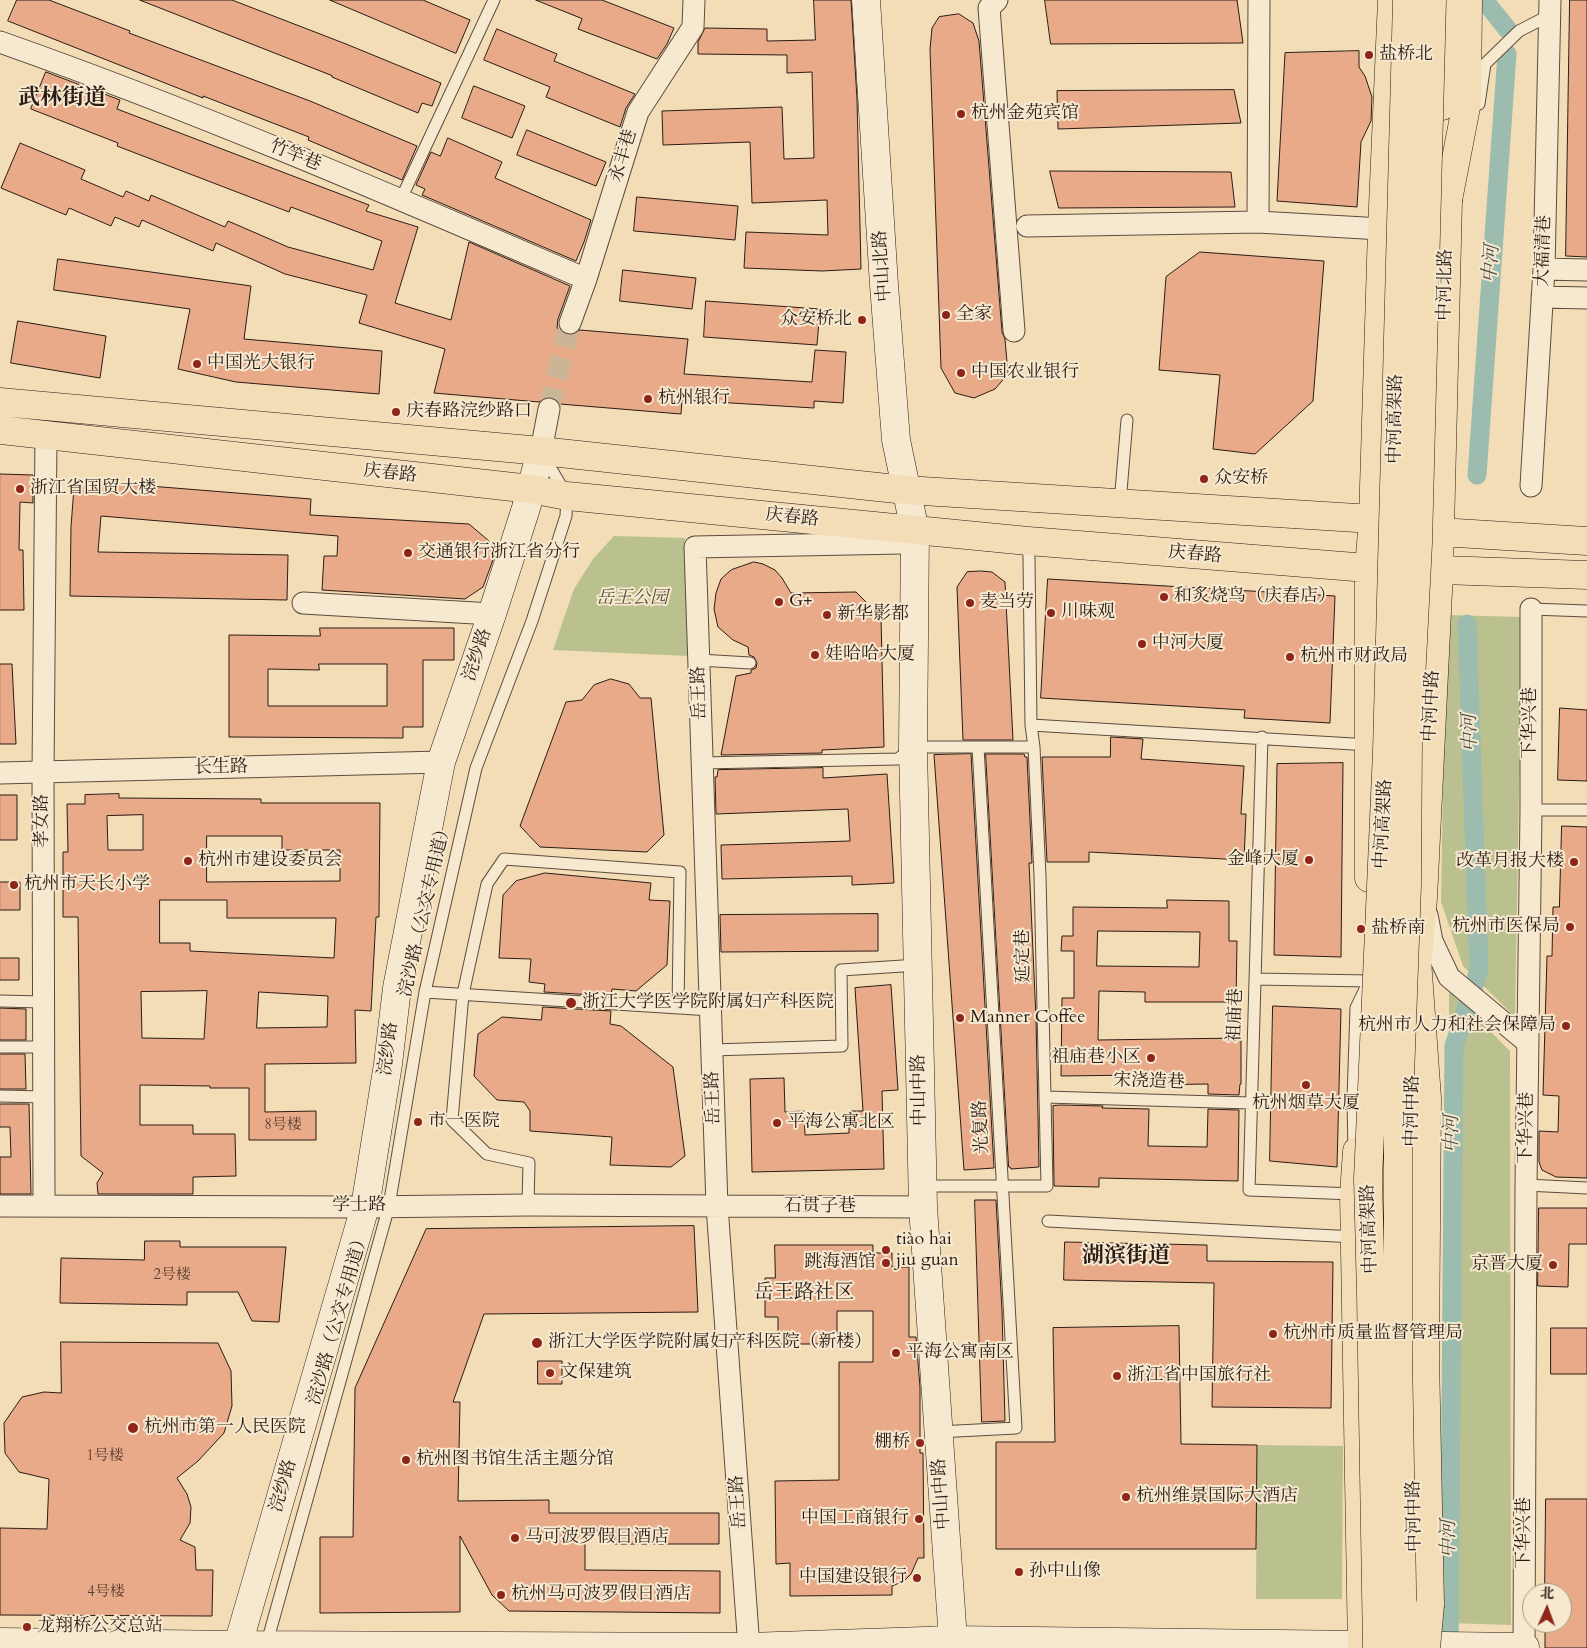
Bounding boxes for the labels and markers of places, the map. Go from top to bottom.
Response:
place label: 盐桥北 [1379,44,1433,66]
marker: 盐桥北 [1363,49,1375,61]
place label: 杭州金苑宾馆 [971,103,1079,125]
marker: 杭州金苑宾馆 [955,108,967,120]
place label: 全家 [956,304,992,326]
place label: 众安桥北 [780,309,852,331]
marker: 全家 [940,309,952,321]
marker: 众安桥北 [856,314,868,326]
place label: 中国光大银行 [207,353,315,375]
marker: 中国光大银行 [191,358,203,370]
place label: 中国农业银行 [971,362,1079,384]
marker: 中国农业银行 [955,367,967,379]
place label: 杭州银行 [658,388,730,410]
marker: 杭州银行 [642,393,654,405]
place label: 庆春路浣纱路口 [406,401,532,423]
marker: 庆春路浣纱路口 [390,406,402,418]
place label: 众安桥 [1214,468,1268,490]
marker: 众安桥 [1198,473,1210,485]
place label: 浙江省国贸大楼 [30,478,156,500]
marker: 浙江省国贸大楼 [14,483,26,495]
place label: 交通银行浙江省分行 [418,542,580,564]
marker: 交通银行浙江省分行 [402,547,414,559]
place label: 和炙烧鸟（庆春店） [1174,586,1336,608]
place label: G+ [789,591,812,613]
marker: 和炙烧鸟（庆春店） [1158,591,1170,603]
place label: 麦当劳 [980,592,1034,614]
marker: G+ [773,596,785,608]
marker: 麦当劳 [964,597,976,609]
place label: 川味观 [1061,602,1115,624]
place label: 新华影都 [837,604,909,626]
marker: 川味观 [1045,607,1057,619]
marker: 新华影都 [821,609,833,621]
place label: 中河大厦 [1152,633,1224,655]
marker: 中河大厦 [1136,638,1148,650]
place label: 娃哈哈大厦 [825,644,915,666]
place label: 杭州市财政局 [1300,646,1408,668]
marker: 娃哈哈大厦 [809,649,821,661]
marker: 杭州市财政局 [1284,651,1296,663]
place label: 金峰大厦 [1227,849,1299,871]
place label: 杭州市建设委员会 [198,850,342,872]
place label: 改革月报大楼 [1456,851,1564,873]
marker: 金峰大厦 [1303,854,1315,866]
marker: 杭州市建设委员会 [182,855,194,867]
marker: 改革月报大楼 [1568,856,1580,868]
place label: 杭州市天长小学 [24,874,150,896]
marker: 杭州市天长小学 [8,879,20,891]
place label: 杭州市医保局 [1452,916,1560,938]
place label: 盐桥南 [1371,918,1425,940]
marker: 杭州市医保局 [1564,921,1576,933]
marker: 盐桥南 [1355,923,1367,935]
place label: 浙江大学医学院附属妇产科医院 [582,992,834,1014]
marker: 浙江大学医学院附属妇产科医院 [564,996,578,1010]
place label: Manner Coffee [970,1007,1085,1029]
marker: Manner Coffee [954,1012,966,1024]
place label: 杭州市人力和社会保障局 [1358,1015,1556,1037]
marker: 杭州市人力和社会保障局 [1560,1020,1572,1032]
place label: 祖庙巷小区 [1051,1047,1141,1069]
marker: 祖庙巷小区 [1145,1052,1157,1064]
marker: 杭州烟草大厦 [1300,1079,1312,1091]
place label: 杭州烟草大厦 [1252,1093,1360,1115]
place label: 市一医院 [428,1111,500,1133]
place label: 平海公寓北区 [787,1112,895,1134]
marker: 市一医院 [412,1116,424,1128]
marker: 平海公寓北区 [771,1117,783,1129]
place label: tiào hai jiu guan [896,1229,959,1272]
marker: tiào hai jiu guan [880,1244,892,1256]
place label: 跳海酒馆 [804,1252,876,1274]
place label: 京晋大厦 [1471,1254,1543,1276]
marker: 跳海酒馆 [880,1257,892,1269]
marker: 京晋大厦 [1547,1259,1559,1271]
place label: 杭州市质量监督管理局 [1283,1323,1463,1345]
marker: 杭州市质量监督管理局 [1267,1328,1279,1340]
place label: 浙江大学医学院附属妇产科医院（新楼） [548,1332,872,1354]
marker: 浙江大学医学院附属妇产科医院（新楼） [530,1336,544,1350]
place label: 平海公寓南区 [906,1342,1014,1364]
marker: 平海公寓南区 [890,1347,902,1359]
place label: 文保建筑 [560,1362,632,1384]
place label: 浙江省中国旅行社 [1127,1365,1271,1387]
marker: 文保建筑 [544,1367,556,1379]
marker: 浙江省中国旅行社 [1111,1370,1123,1382]
place label: 杭州市第一人民医院 [144,1417,306,1439]
marker: 杭州市第一人民医院 [126,1421,140,1435]
place label: 棚桥 [874,1432,910,1454]
marker: 棚桥 [914,1437,926,1449]
place label: 杭州图书馆生活主题分馆 [416,1449,614,1471]
marker: 杭州图书馆生活主题分馆 [400,1454,412,1466]
place label: 杭州维景国际大酒店 [1136,1486,1298,1508]
marker: 杭州维景国际大酒店 [1120,1491,1132,1503]
place label: 中国工商银行 [801,1508,909,1530]
marker: 中国工商银行 [913,1513,925,1525]
place label: 马可波罗假日酒店 [525,1527,669,1549]
marker: 马可波罗假日酒店 [509,1532,521,1544]
place label: 孙中山像 [1029,1561,1101,1583]
marker: 孙中山像 [1013,1566,1025,1578]
place label: 中国建设银行 [799,1567,907,1589]
marker: 中国建设银行 [911,1572,923,1584]
place label: 杭州马可波罗假日酒店 [511,1584,691,1606]
marker: 杭州马可波罗假日酒店 [495,1589,507,1601]
place label: 龙翔桥公交总站 [37,1616,163,1638]
marker: 龙翔桥公交总站 [21,1621,33,1633]

